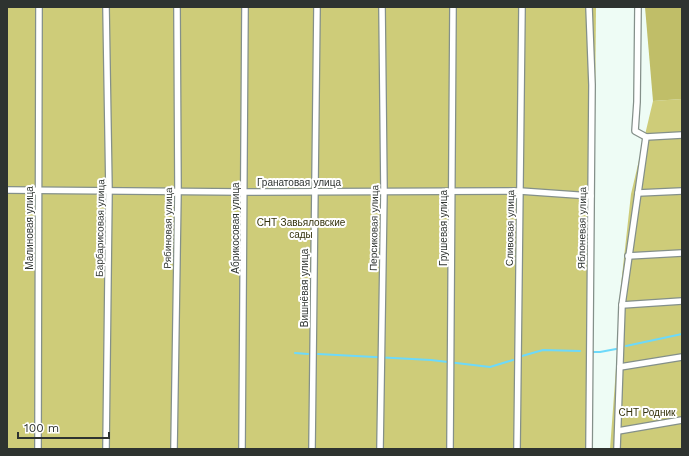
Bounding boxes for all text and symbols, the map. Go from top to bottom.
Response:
street label: Гранатовая улица [257,177,341,188]
street label: Барбарисовая улица [94,179,106,277]
street label: Абрикосовая улица [230,182,241,274]
street label: Персиковая улица [368,184,380,271]
street label: Малиновая улица [24,186,35,270]
street label: Яблоневая улица [576,186,588,269]
street label: Рябиновая улица [162,187,174,269]
street label: Сливовая улица [504,189,516,266]
street label: Грушевая улица [438,190,449,266]
park label: СНТ Завьяловские сады [257,217,346,240]
street label: Вишнёвая улица [299,248,310,327]
park label: СНТ Родник [619,407,676,418]
scale bar [18,414,109,440]
text: 100 m [24,421,59,435]

